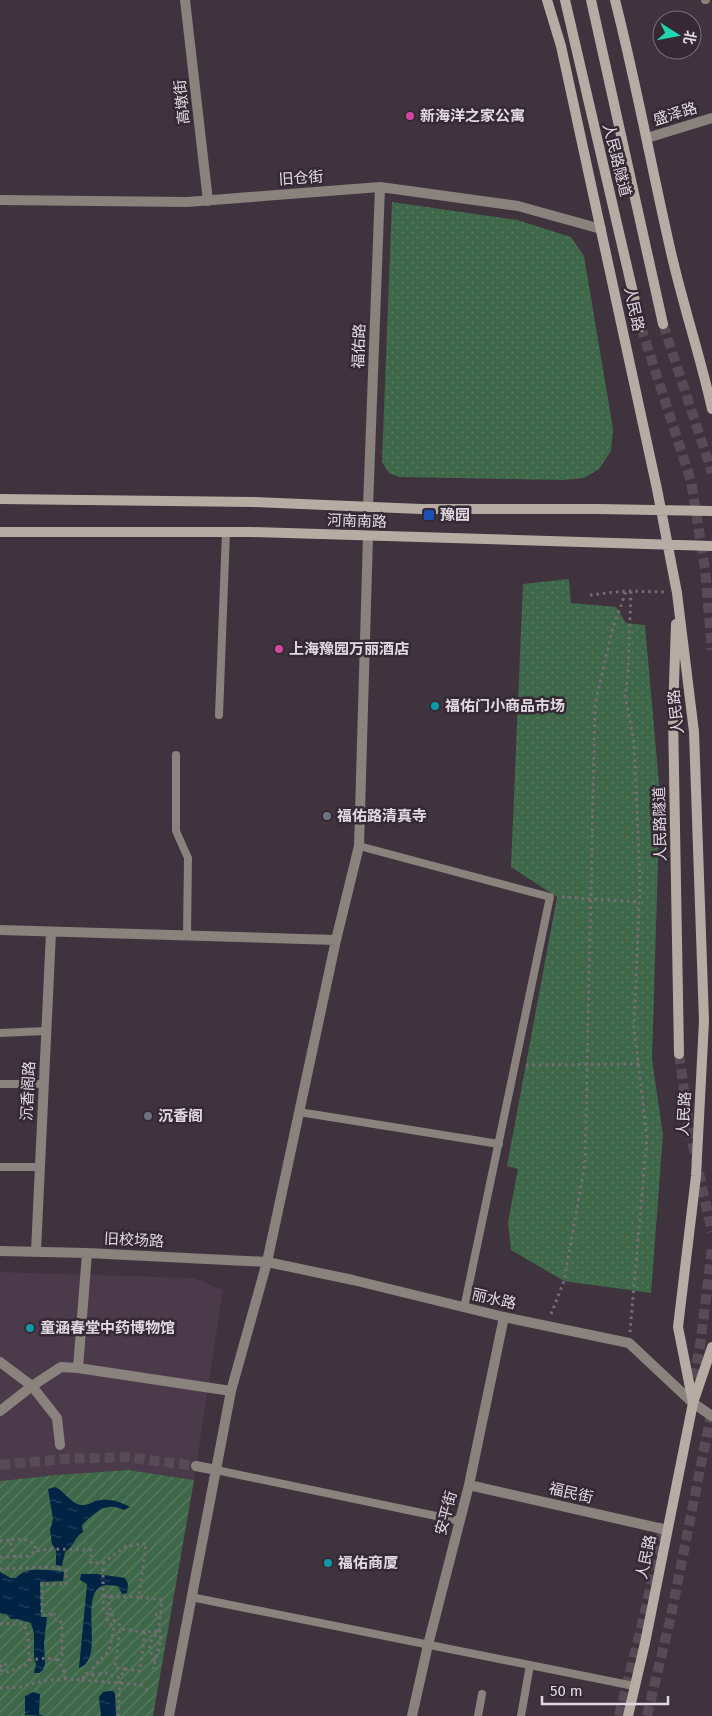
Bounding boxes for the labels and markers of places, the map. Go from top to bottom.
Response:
place label: 新海洋之家公寓 [420,107,525,125]
marker: 新海洋之家公寓 [404,110,416,122]
place label: 豫园 [440,506,470,524]
marker: 豫园 [422,508,436,522]
place label: 上海豫园万丽酒店 [289,640,409,658]
marker: 上海豫园万丽酒店 [273,643,285,655]
place label: 福佑门小商品市场 [445,697,565,715]
marker: 福佑门小商品市场 [429,700,441,712]
place label: 福佑路清真寺 [337,807,427,825]
marker: 福佑路清真寺 [321,810,333,822]
place label: 沉香阁 [158,1107,203,1125]
marker: 沉香阁 [142,1110,154,1122]
place label: 童涵春堂中药博物馆 [40,1319,175,1337]
marker: 童涵春堂中药博物馆 [24,1322,36,1334]
place label: 福佑商厦 [338,1554,398,1572]
marker: 福佑商厦 [322,1557,334,1569]

